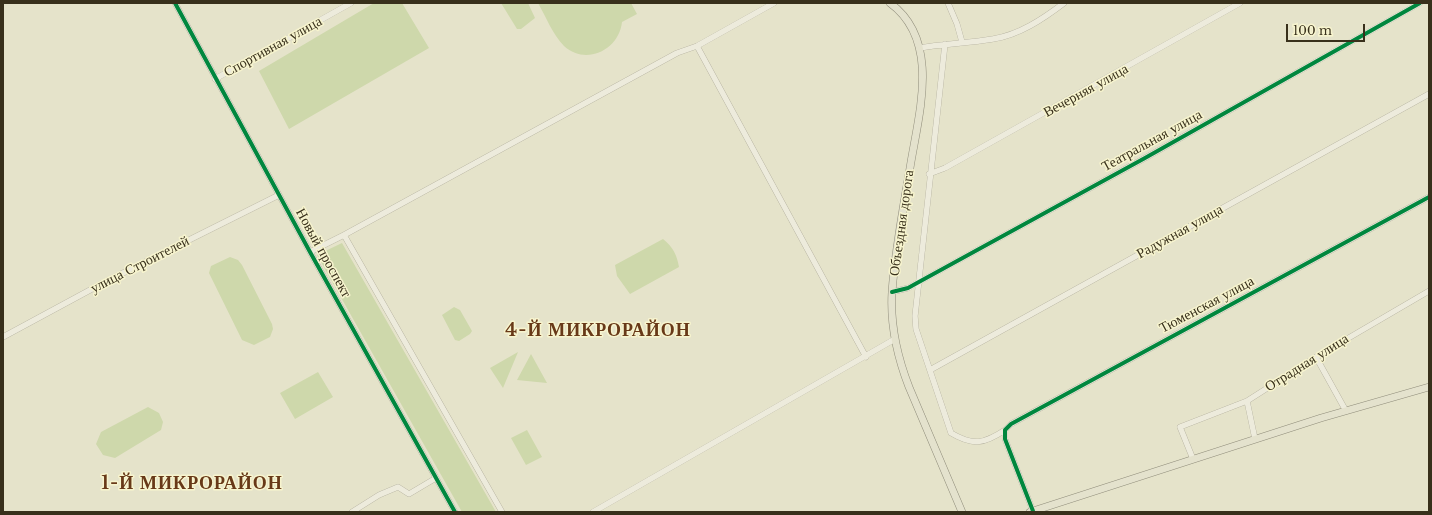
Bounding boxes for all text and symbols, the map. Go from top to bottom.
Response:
street label: Спортивная улица [221,13,325,81]
scale bar [1288,16,1367,42]
text: 100 m [1293,23,1332,38]
street label: Вечерняя улица [1041,61,1131,121]
street label: Театральная улица [1099,107,1205,175]
street label: Объездная дорога [886,169,918,277]
street label: Радужная улица [1134,201,1226,263]
street label: Новый проспект [292,206,354,300]
street label: улица Строителей [88,233,192,297]
street label: Тюменская улица [1157,273,1257,337]
district label: 4-Й МИКРОРАЙОН [505,320,691,342]
street label: Отрадная улица [1262,331,1352,395]
district label: 1-Й МИКРОРАЙОН [101,473,283,495]

